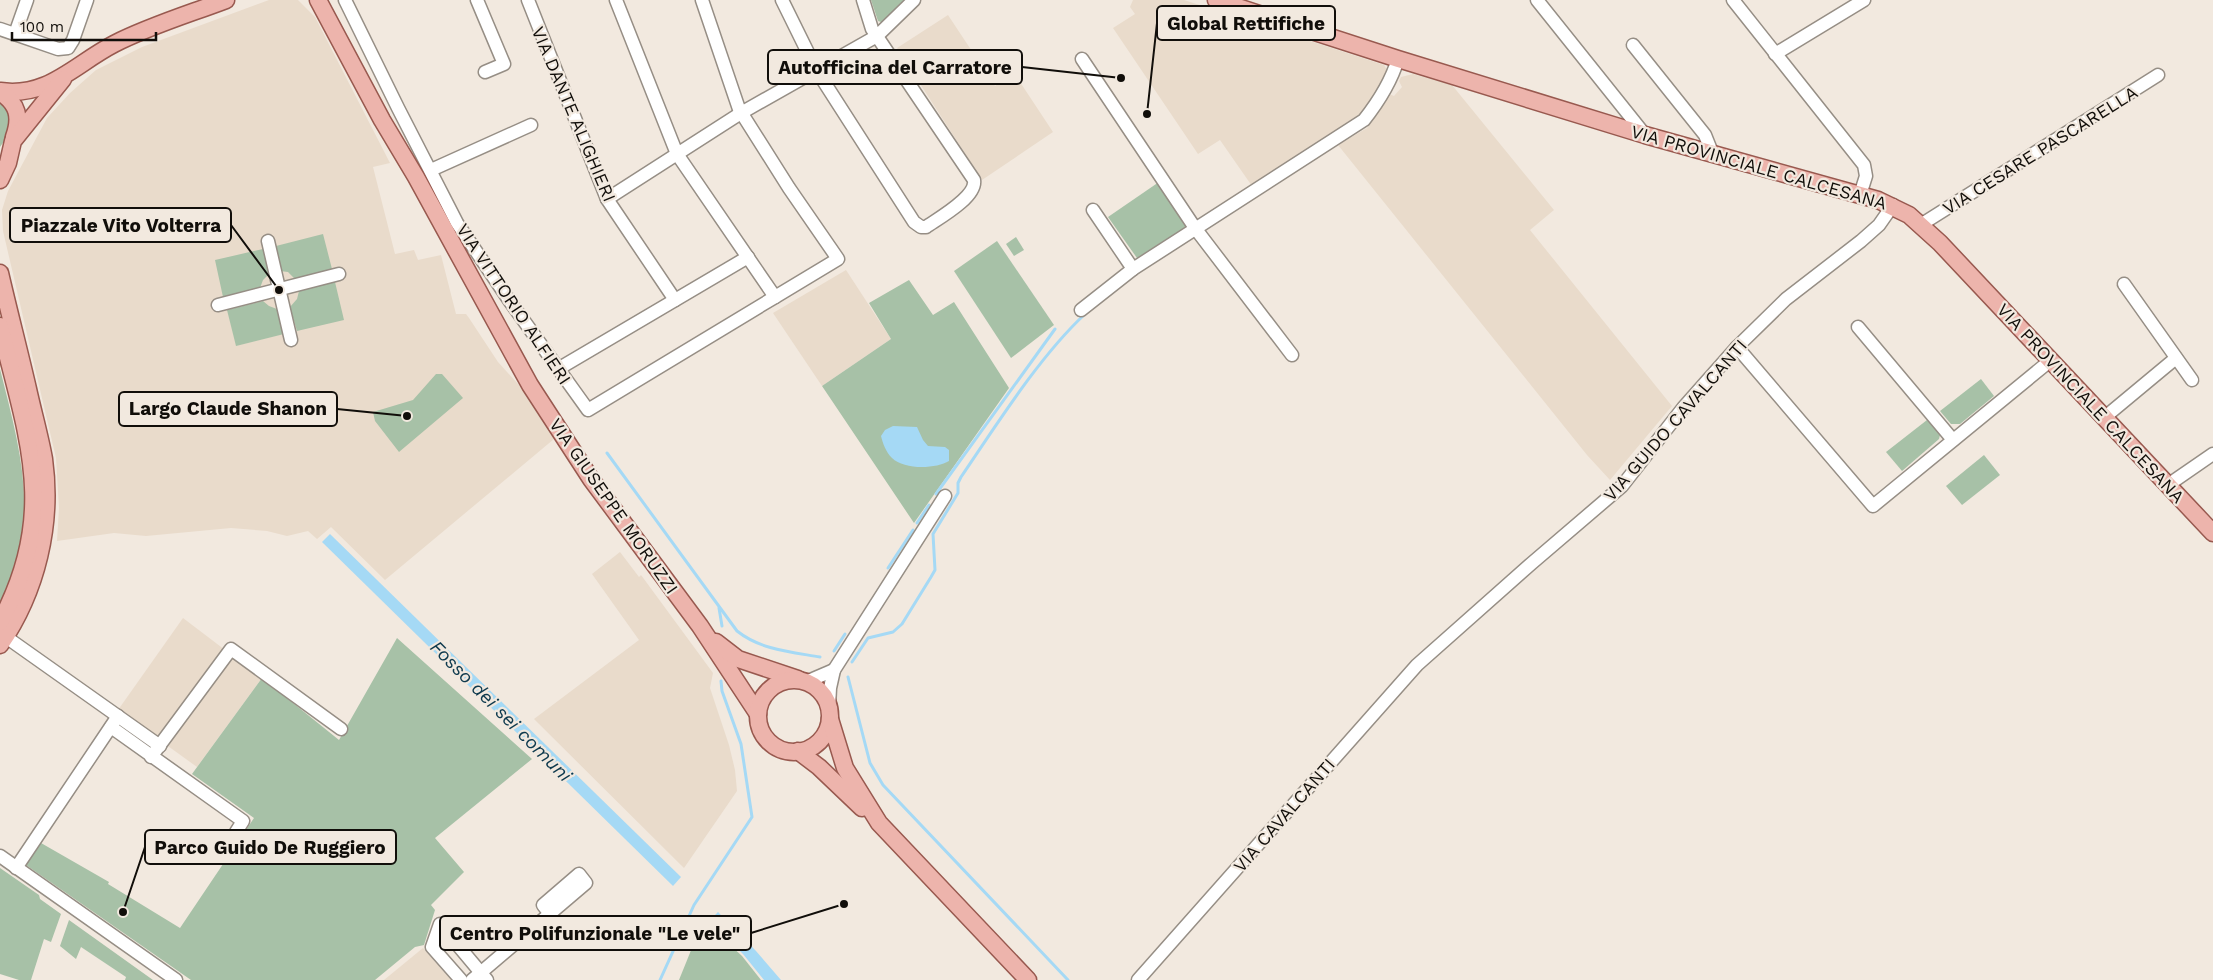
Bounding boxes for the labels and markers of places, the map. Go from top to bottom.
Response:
callout: Global Rettifiche [1157,6,1335,40]
callout: Autofficina del Carratore [768,50,1022,84]
callout: Piazzale Vito Volterra [10,208,231,242]
callout: Largo Claude Shanon [119,392,337,426]
callout: Parco Guido De Ruggiero [145,830,396,864]
callout: Centro Polifunzionale "Le vele" [440,916,751,950]

